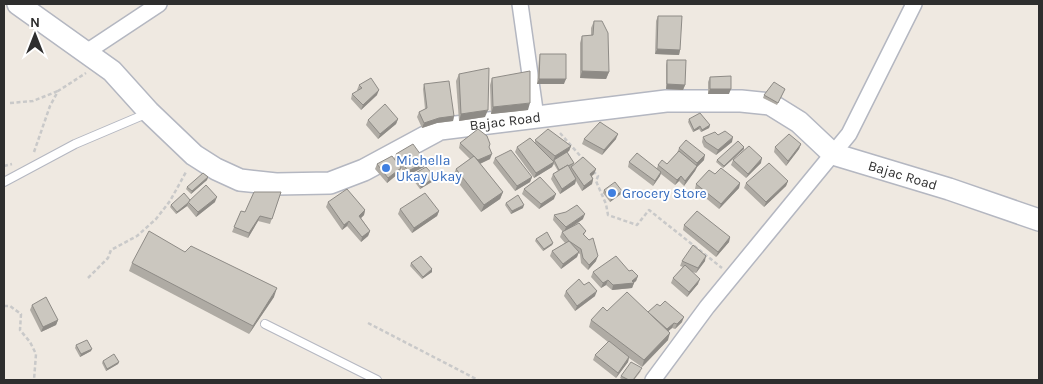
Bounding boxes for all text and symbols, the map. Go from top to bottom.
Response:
north arrow [10,10,60,60]
text: N [30,14,40,31]
street label: Bajac Road [469,108,542,134]
place label: Michella Ukay Ukay [396,152,462,185]
street label: Bajac Road [866,157,939,194]
marker: Michella Ukay Ukay [380,162,392,174]
place label: Grocery Store [622,185,707,202]
marker: Grocery Store [606,187,618,199]

